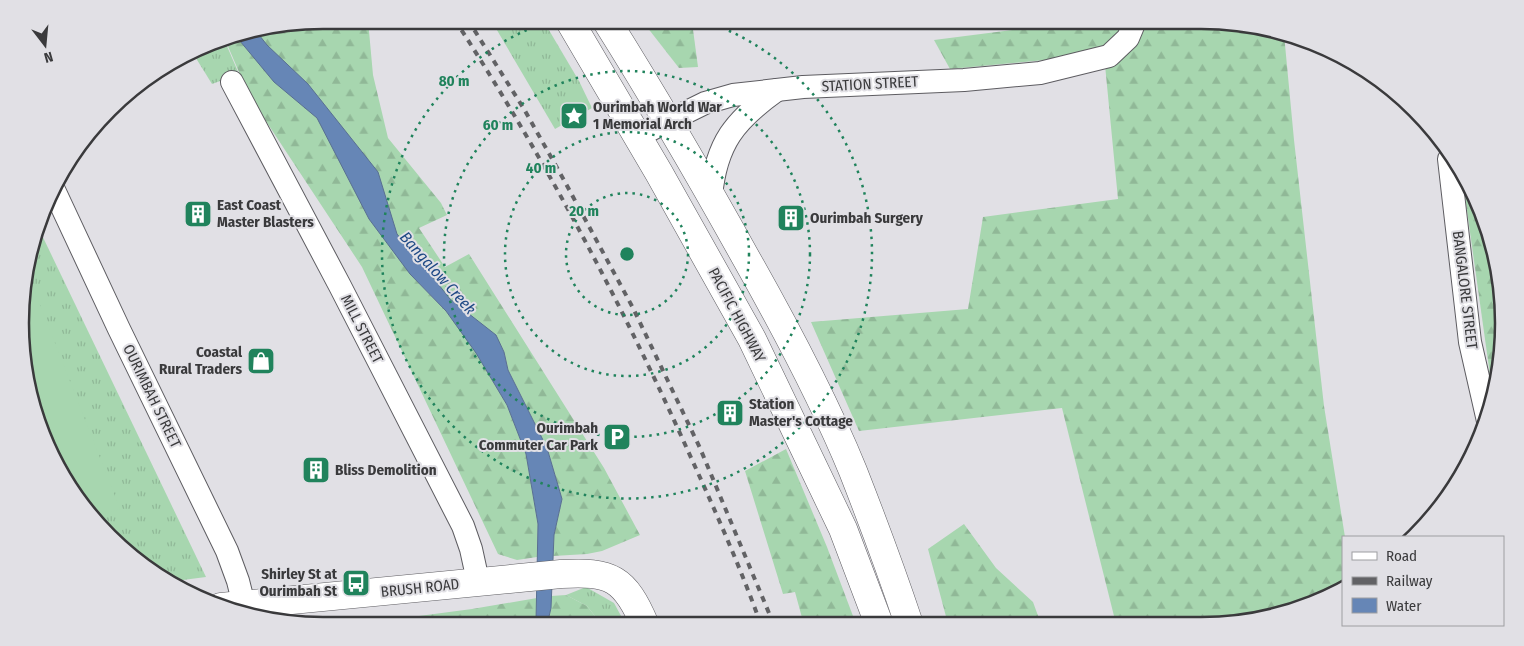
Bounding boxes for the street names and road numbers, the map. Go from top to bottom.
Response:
street label: STATION STREET [821,72,919,96]
street label: BANGALORE STREET [1449,230,1481,350]
street label: PACIFIC HIGHWAY [705,265,770,366]
street label: MILL STREET [337,292,387,366]
street label: OURIMBAH STREET [119,341,185,451]
street label: BRUSH ROAD [380,575,460,601]

